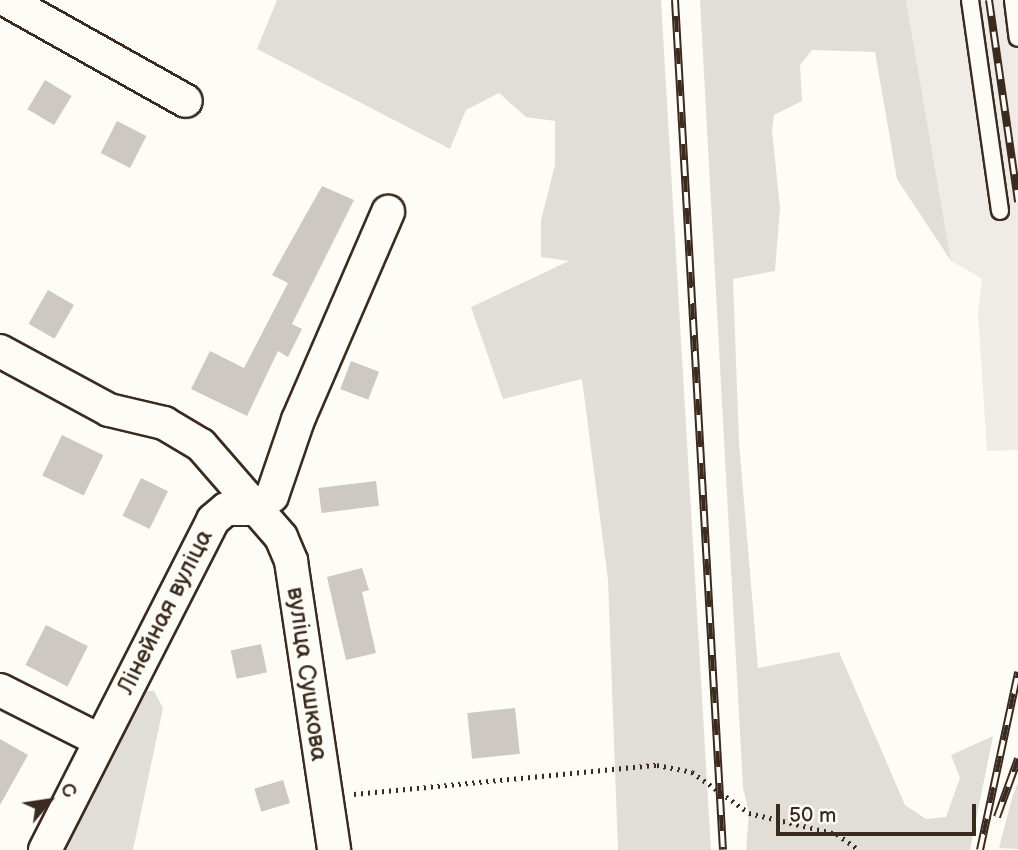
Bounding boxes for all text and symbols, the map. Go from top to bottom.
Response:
street label: Лінейная вуліца [111,525,219,699]
street label: вуліца Сушкова [281,585,333,763]
north arrow [14,766,84,836]
text: С [55,779,81,802]
scale bar [780,790,979,834]
text: 50 m [789,803,836,828]

